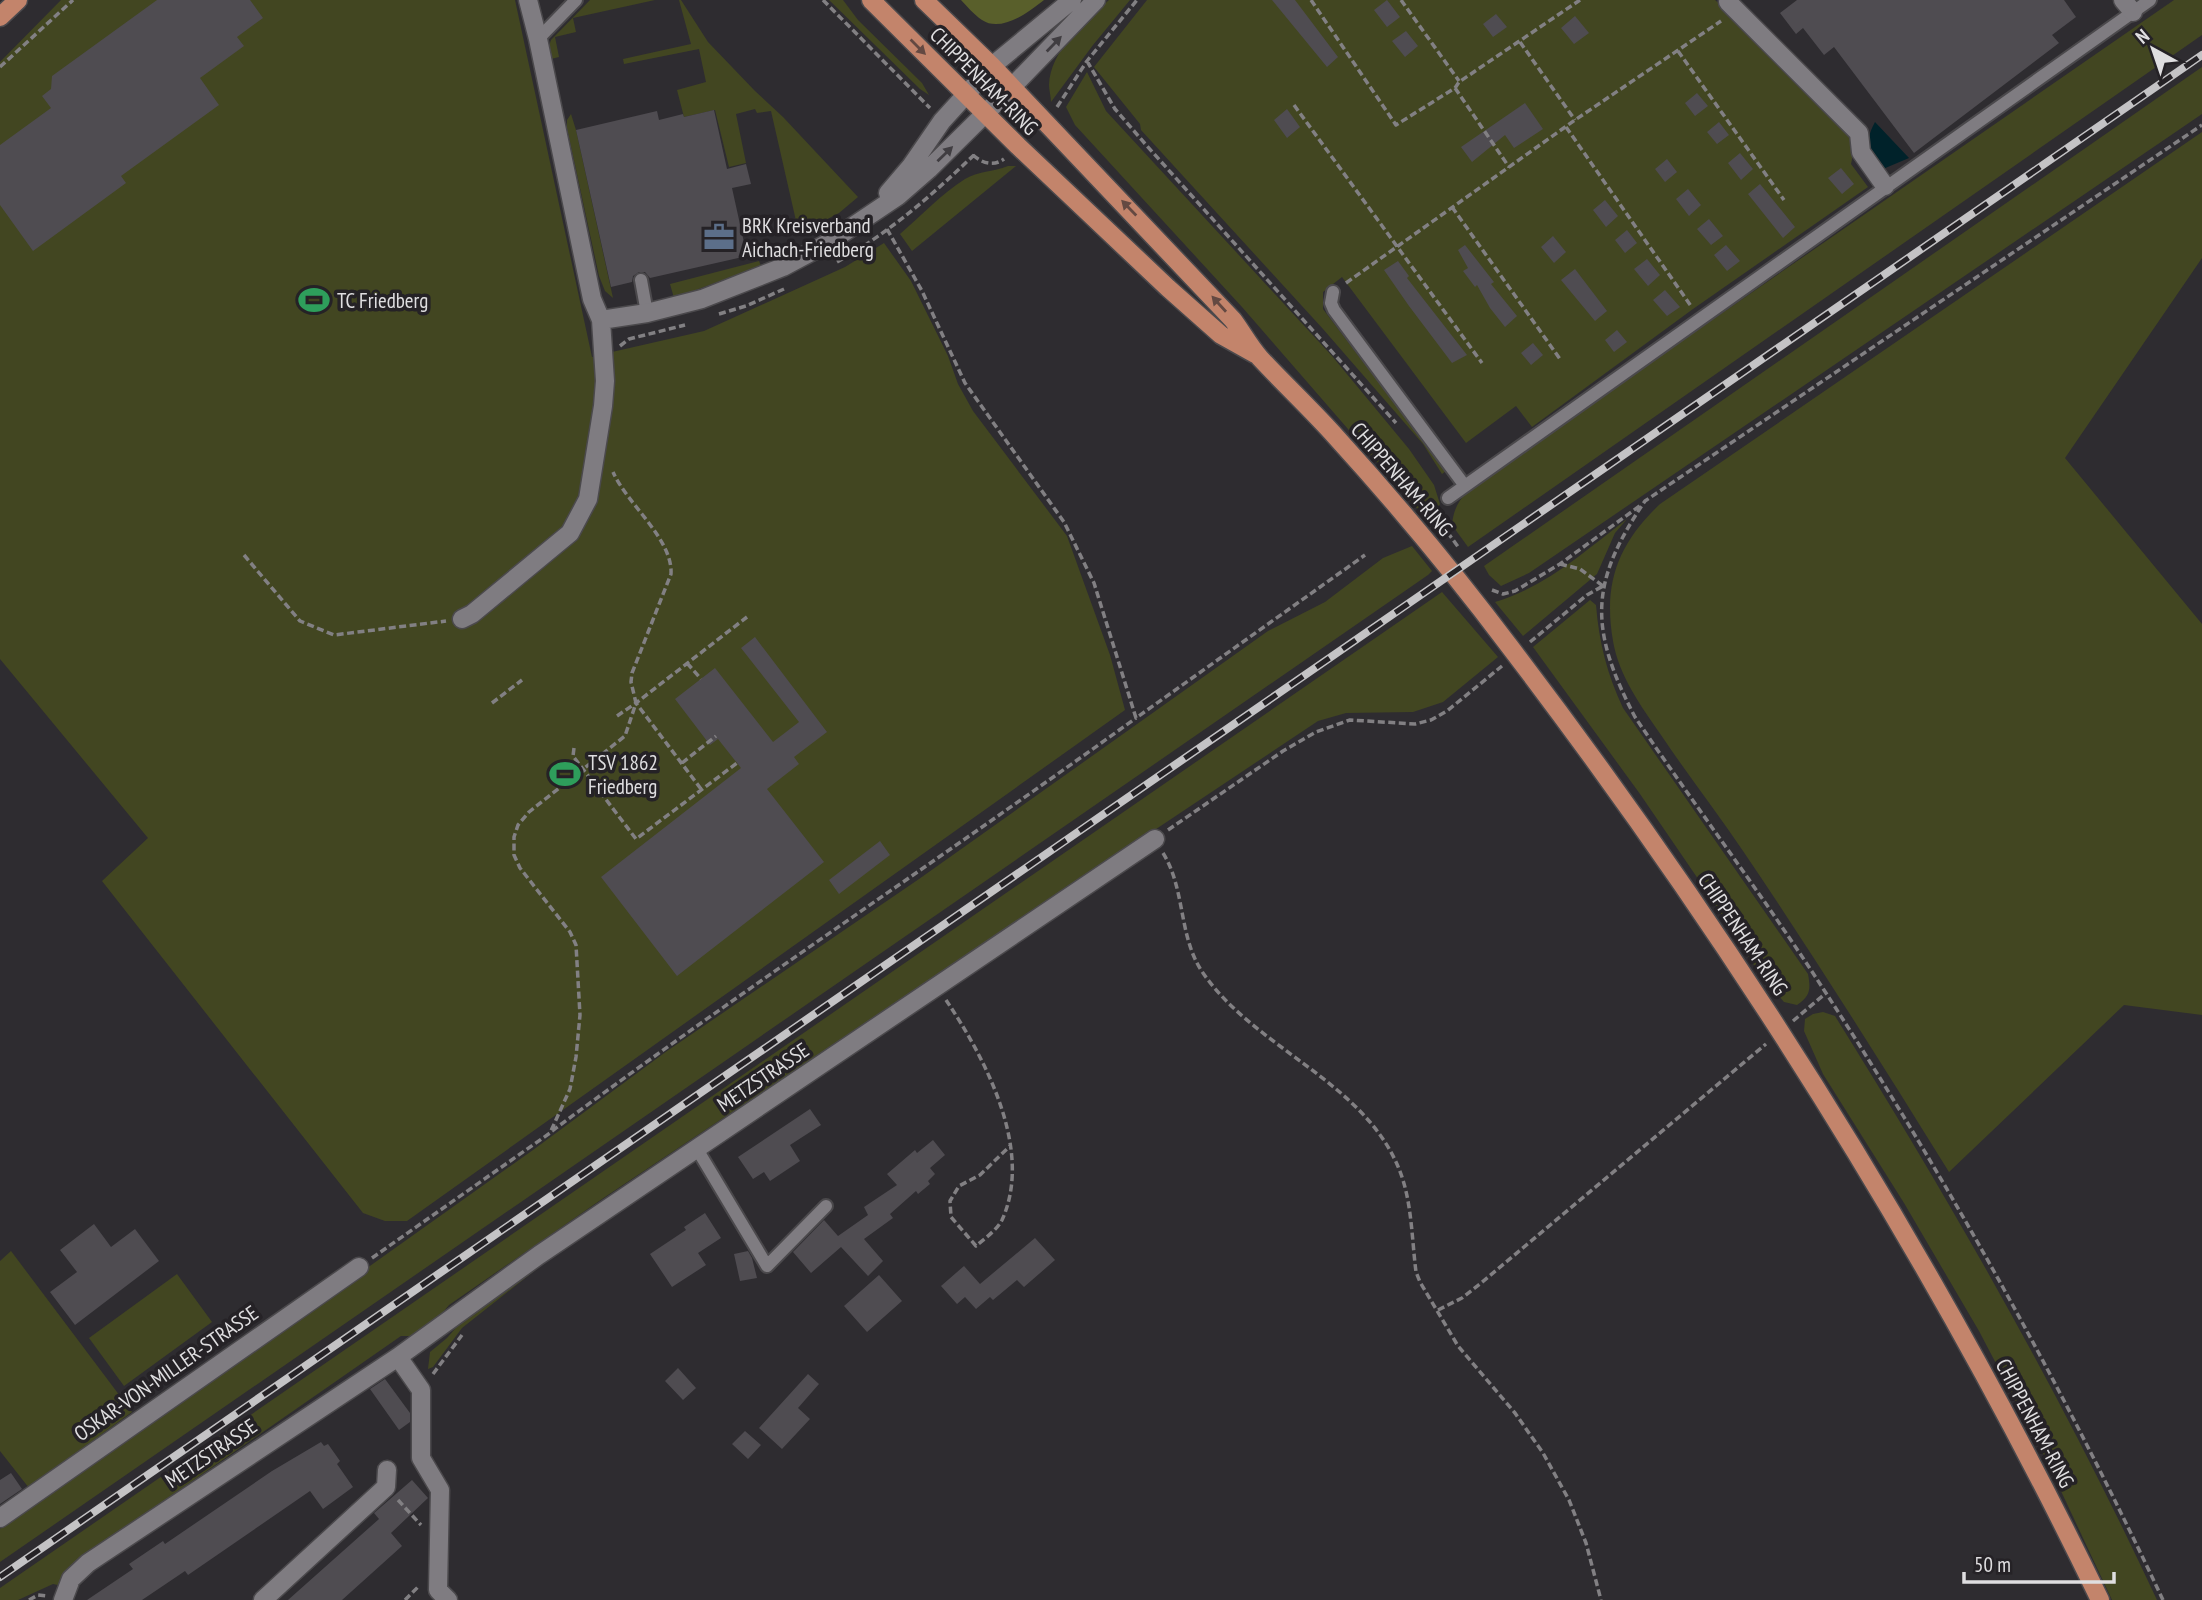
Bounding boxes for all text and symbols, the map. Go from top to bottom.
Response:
north arrow [2118,14,2188,84]
street label: CHIPPENHAM-RING [924,21,1044,141]
text: N [2130,23,2154,48]
one-way arrow [1046,36,1062,53]
one-way arrow [910,39,927,56]
one-way arrow [936,146,953,162]
one-way arrow [1121,200,1137,217]
place label: BRK Kreisverband Aichach-Friedberg [742,212,874,263]
office icon: BRK Kreisverband Aichach-Friedberg [702,220,736,254]
sports icon: TC Friedberg [297,283,331,317]
place label: TC Friedberg [337,287,428,314]
one-way arrow [1212,296,1228,313]
street label: CHIPPENHAM-RING [1345,416,1459,542]
place label: TSV 1862 Friedberg [588,749,658,800]
sports icon: TSV 1862 Friedberg [548,757,582,791]
street label: CHIPPENHAM-RING [1692,867,1794,1001]
street label: METZSTRASSE [712,1036,814,1118]
street label: OSKAR-VON-MILLER-STRASSE [69,1299,263,1447]
street label: CHIPPENHAM-RING [1990,1354,2080,1492]
street label: METZSTRASSE [160,1412,262,1494]
scale bar [1964,1540,2114,1584]
text: 50 m [1974,1551,2011,1578]

